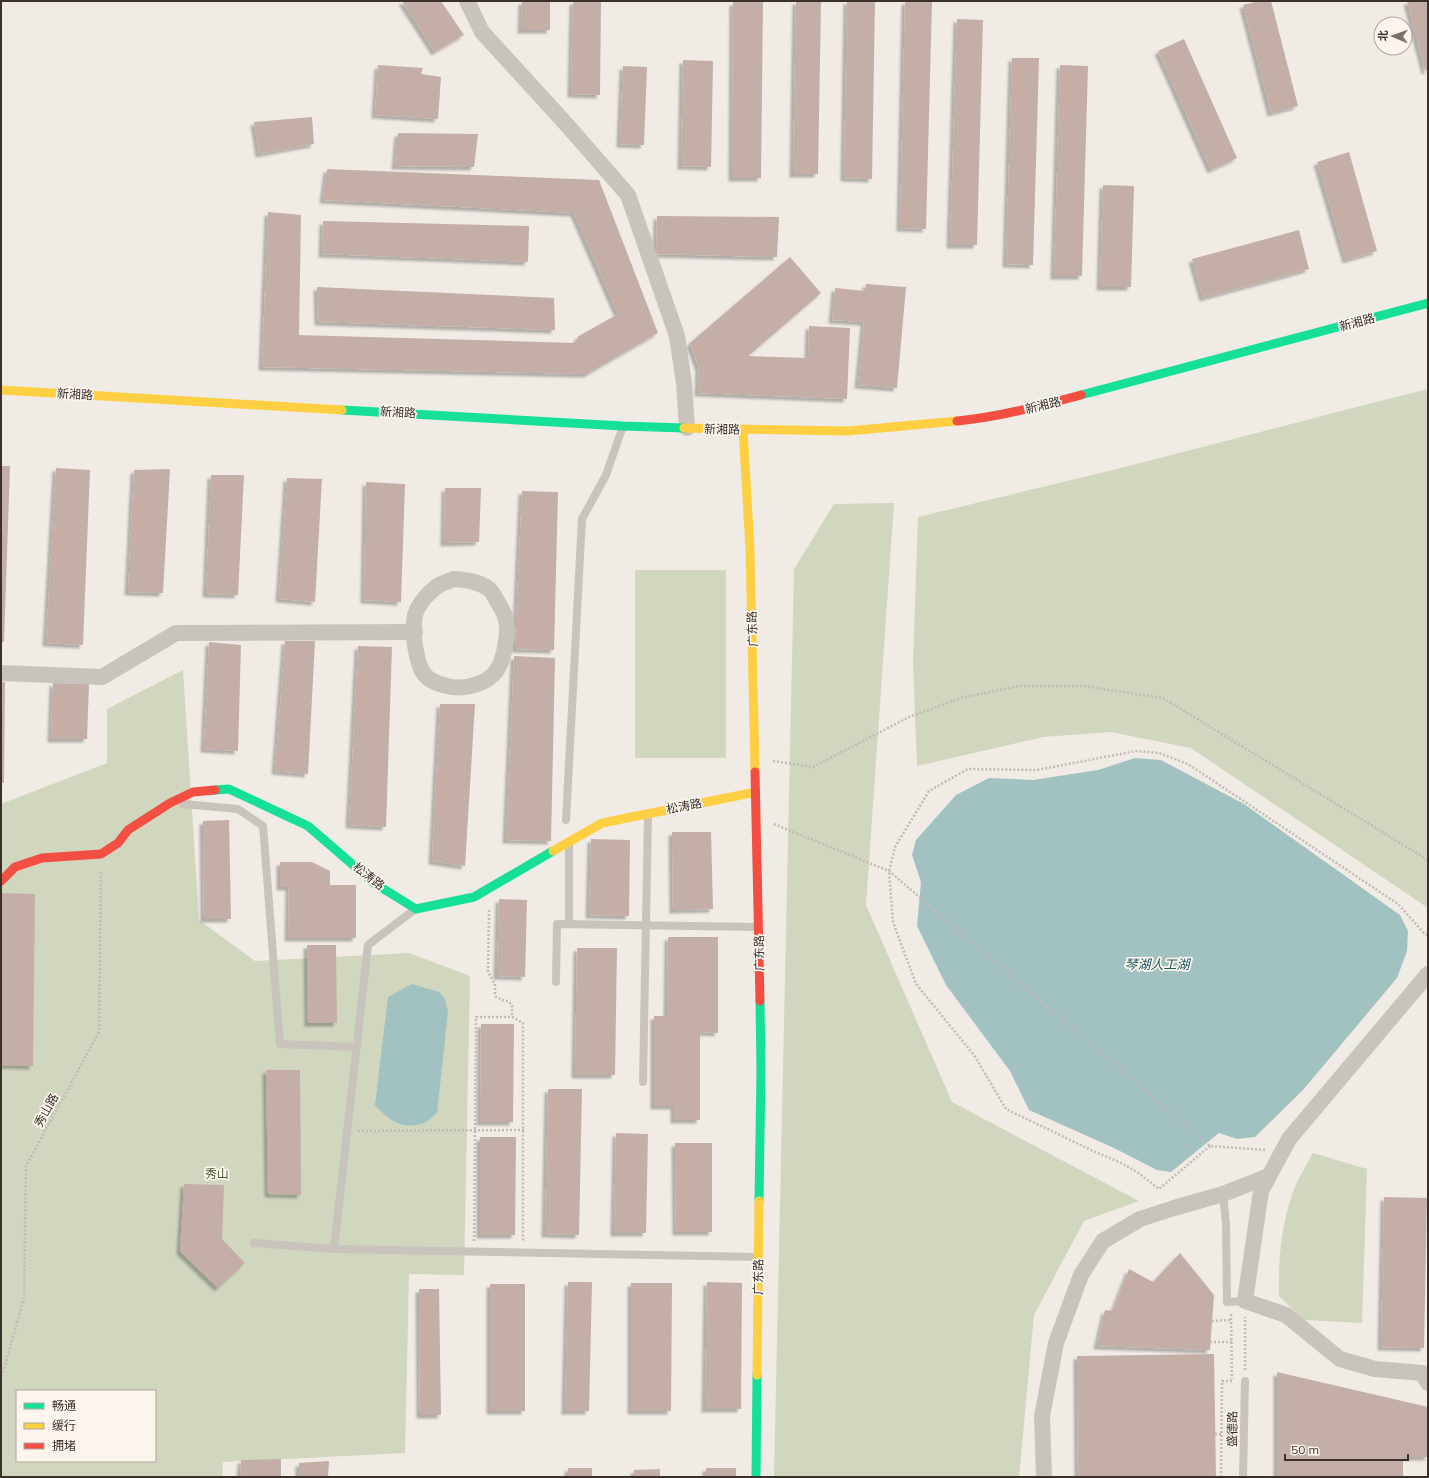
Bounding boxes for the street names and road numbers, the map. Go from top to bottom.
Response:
street label: 新湘路 [1338,310,1376,334]
street label: 新湘路 [57,386,93,402]
street label: 新湘路 [1024,393,1062,417]
street label: 新湘路 [380,404,416,420]
street label: 新湘路 [704,421,740,437]
street label: 广东路 [744,611,760,647]
street label: 松涛路 [665,795,703,817]
street label: 松涛路 [350,859,388,893]
street label: 广东路 [751,935,767,971]
street label: 秀山路 [31,1091,61,1129]
street label: 广东路 [750,1259,766,1295]
street label: 盛德路 [1224,1411,1240,1447]

